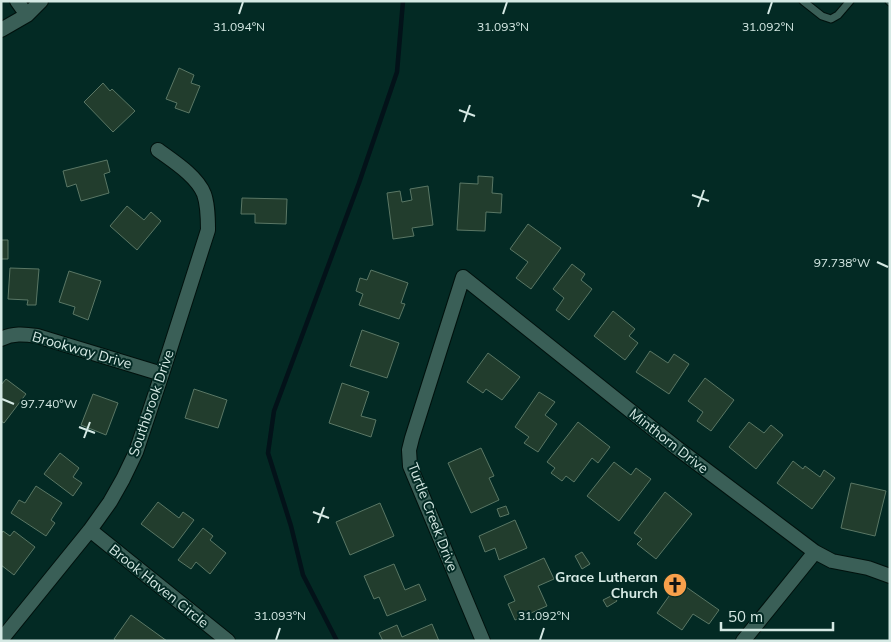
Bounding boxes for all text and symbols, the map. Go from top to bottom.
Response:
text: 31.094°N [213,19,265,34]
text: 31.093°N [477,19,529,34]
text: 31.092°N [742,19,794,34]
text: 97.738°W [814,255,870,270]
street label: Brookway Drive [30,327,134,373]
street label: Southbrook Drive [124,347,178,459]
text: 97.740°W [21,396,77,411]
street label: Minthorn Drive [626,405,712,477]
street label: Turtle Creek Drive [404,460,462,574]
street label: Brook Haven Circle [106,540,212,632]
place label: Grace Lutheran Church [555,568,658,602]
church icon: Grace Lutheran Church [662,572,688,598]
scale bar [721,600,834,632]
text: 50 m [728,607,763,626]
text: 31.093°N [254,608,306,623]
text: 31.092°N [518,608,570,623]

